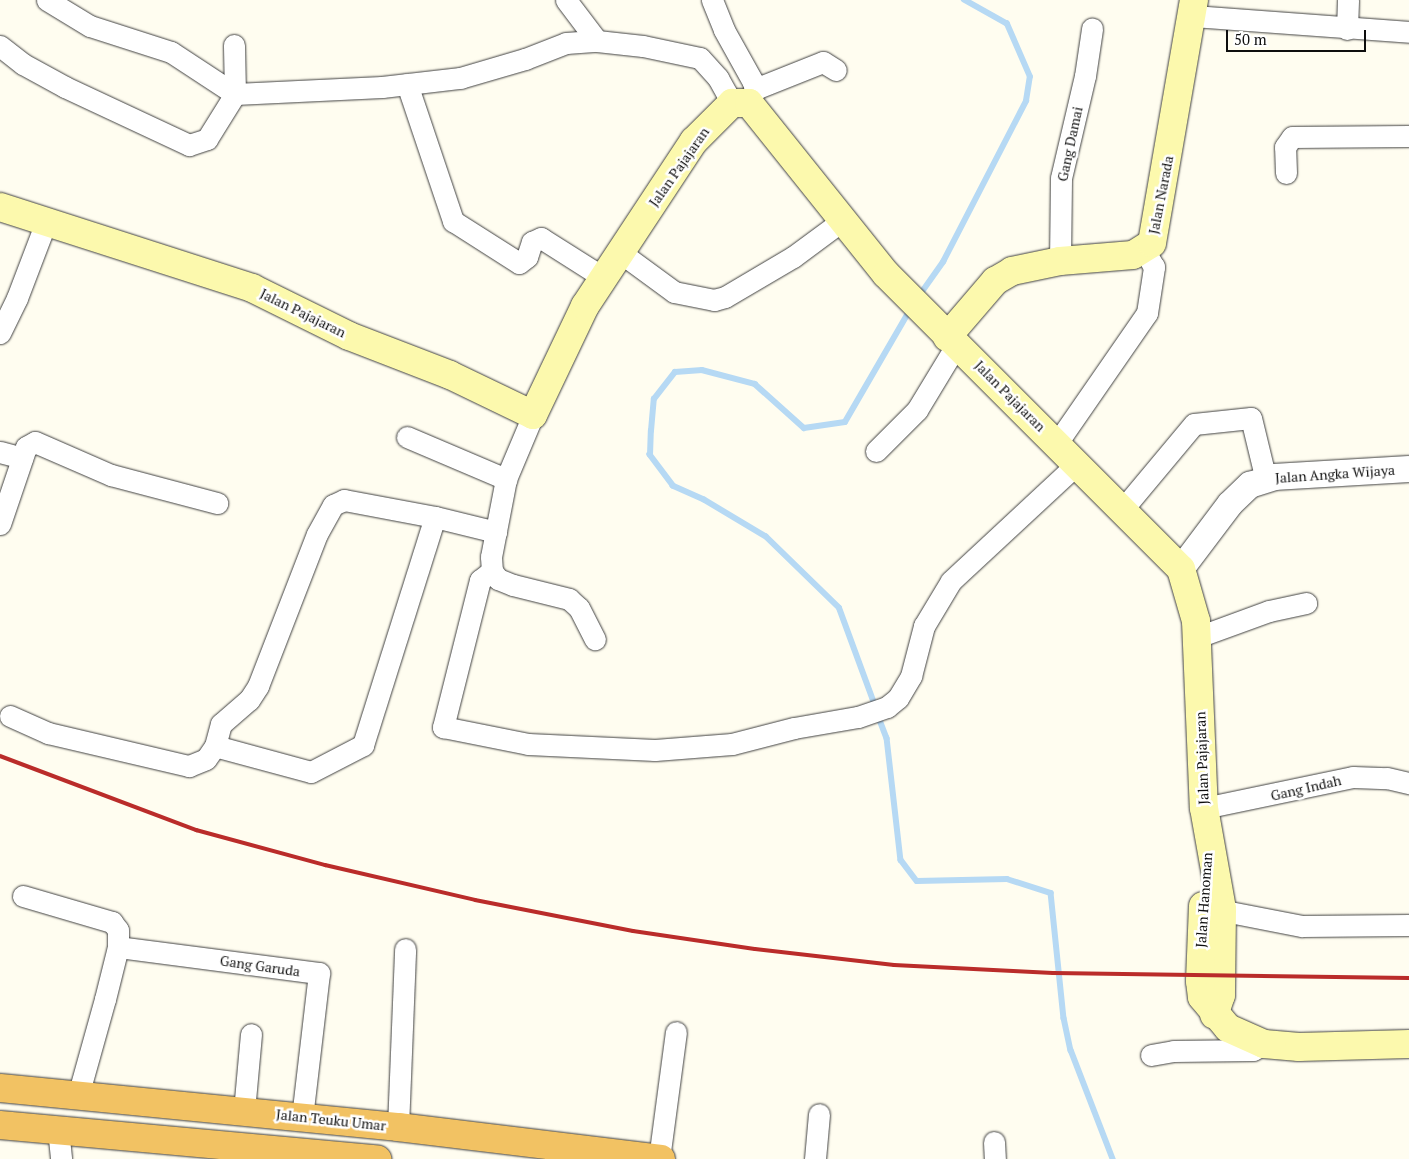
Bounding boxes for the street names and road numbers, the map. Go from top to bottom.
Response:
street label: Gang Damai [1054,105,1086,183]
street label: Jalan Pajajaran [645,124,713,210]
street label: Jalan Narada [1145,154,1177,236]
street label: Jalan Pajajaran [257,285,349,341]
street label: Jalan Pajajaran [971,357,1049,435]
street label: Jalan Angka Wijaya [1274,461,1396,487]
street label: Jalan Pajajaran [1192,711,1212,805]
street label: Gang Indah [1269,772,1343,804]
street label: Jalan Hanoman [1192,852,1216,948]
street label: Gang Garuda [219,952,301,980]
street label: Jalan Teuku Umar [275,1106,387,1134]

